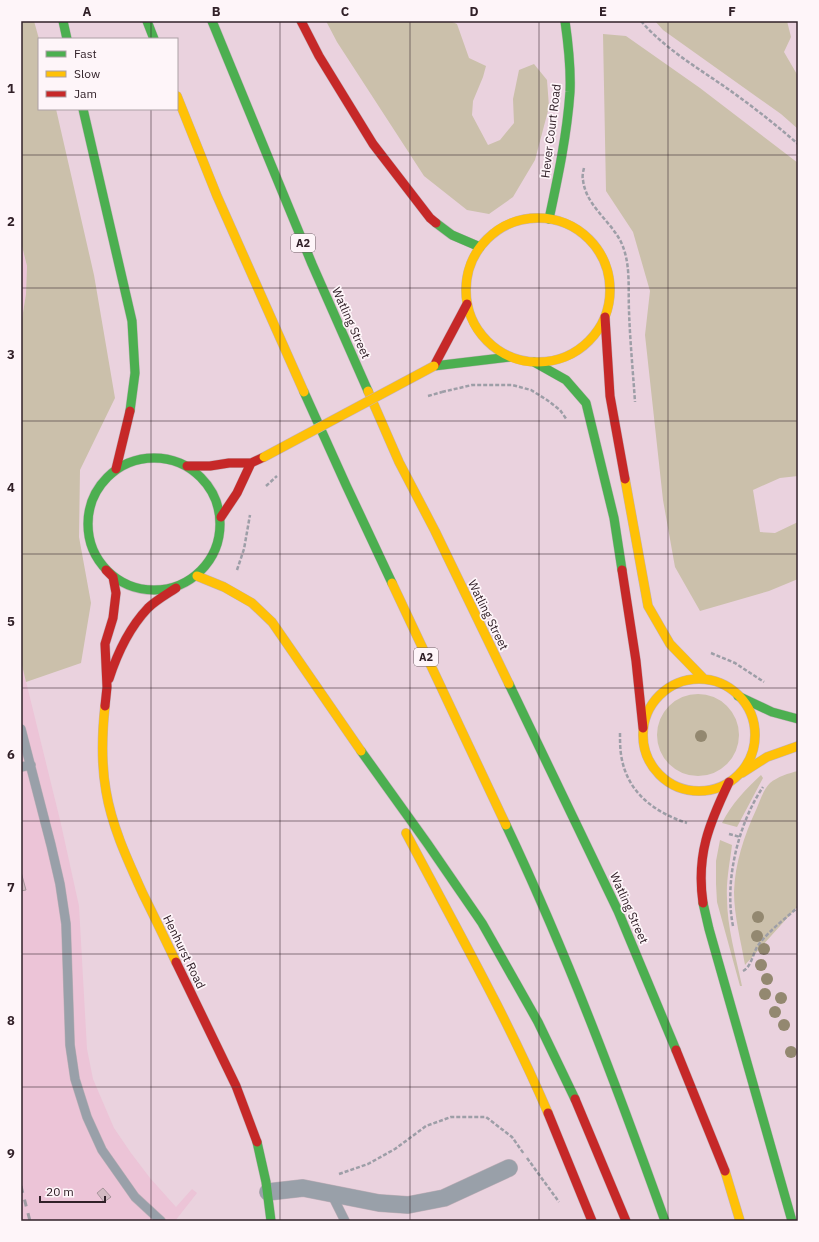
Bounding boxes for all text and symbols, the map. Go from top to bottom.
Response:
text: A [83,3,92,20]
text: B [212,3,221,20]
text: C [341,3,350,20]
text: D [469,3,479,20]
text: E [599,3,607,20]
text: F [728,3,736,20]
legend [38,38,178,110]
text: Fast [74,46,97,61]
text: Slow [74,66,100,81]
text: 1 [7,80,15,97]
street label: Hever Court Road [537,83,564,179]
text: Jam [74,86,97,101]
text: 2 [7,213,15,230]
road number: A2 [291,234,315,252]
street label: Watling Street [329,285,374,361]
text: 3 [7,346,15,363]
text: 4 [7,479,15,496]
street label: Watling Street [465,577,512,652]
text: 5 [7,613,15,630]
road number: A2 [414,648,438,666]
text: 6 [7,746,15,763]
street label: Watling Street [607,870,652,946]
text: 7 [7,879,15,896]
street label: Henhurst Road [160,912,209,991]
text: 8 [7,1012,15,1029]
text: 9 [7,1145,15,1162]
scale bar [40,1178,105,1204]
text: 20 m [46,1184,74,1199]

